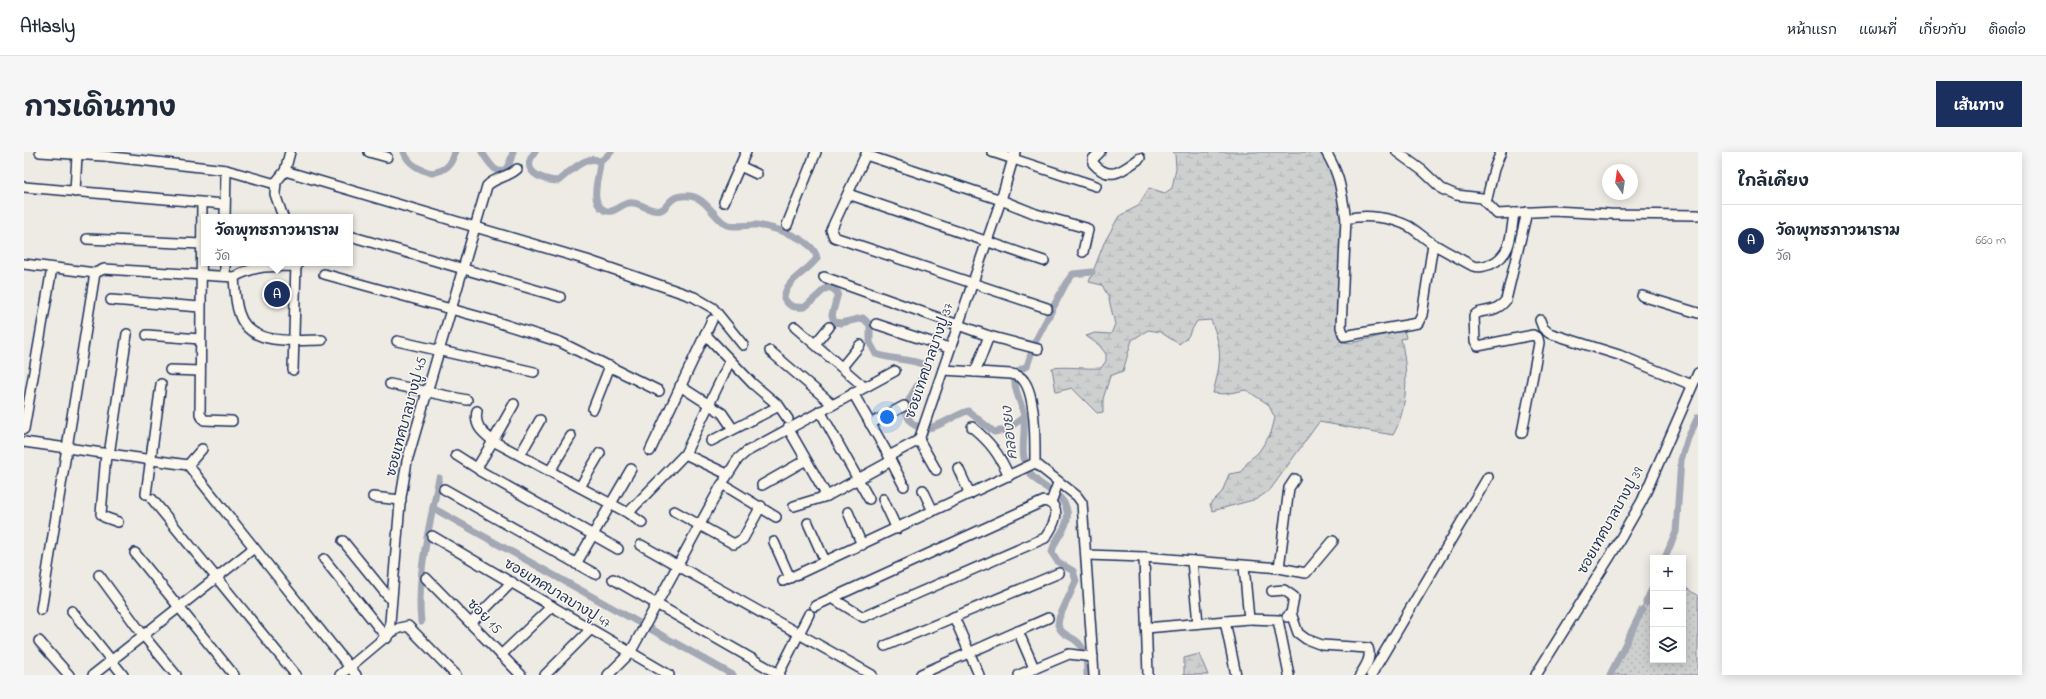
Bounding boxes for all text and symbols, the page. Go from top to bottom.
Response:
text: Atlasly [20,14,75,41]
text: หน้าแรก [1787,20,1837,41]
text: แผนที่ [1859,20,1897,41]
text: เกี่ยวกับ [1919,20,1966,41]
text: ติดต่อ [1988,20,2026,41]
button: เส้นทาง [1936,81,2022,127]
text: การเดินทาง [24,89,176,130]
north arrow [1602,164,1638,200]
text: ใกล้เคียง [1738,169,1809,194]
popup [201,214,353,266]
text: วัดพุทธภาวนาราม [215,220,339,242]
text: วัดพุทธภาวนาราม [1776,220,1900,242]
text: A [1747,231,1755,250]
text: 660 m [1976,231,2006,250]
text: วัด [215,247,230,266]
text: วัด [1776,247,1791,266]
pin: A [264,279,290,309]
street label: ซอยเทศบาลบางปู 37 [900,300,960,422]
street label: ซอยเทศบาลบางปู 45 [381,355,433,479]
water label: คลองยง [996,404,1024,461]
your location [877,407,897,427]
street label: ซอยเทศบาลบางปู 39 [1573,463,1650,578]
street label: ซอยเทศบาลบางปู 47 [500,554,614,634]
map controls [1650,555,1686,663]
button: + [1650,555,1686,591]
button: − [1650,591,1686,627]
street label: ซอย 15 [462,595,506,639]
button: layers [1650,627,1686,663]

